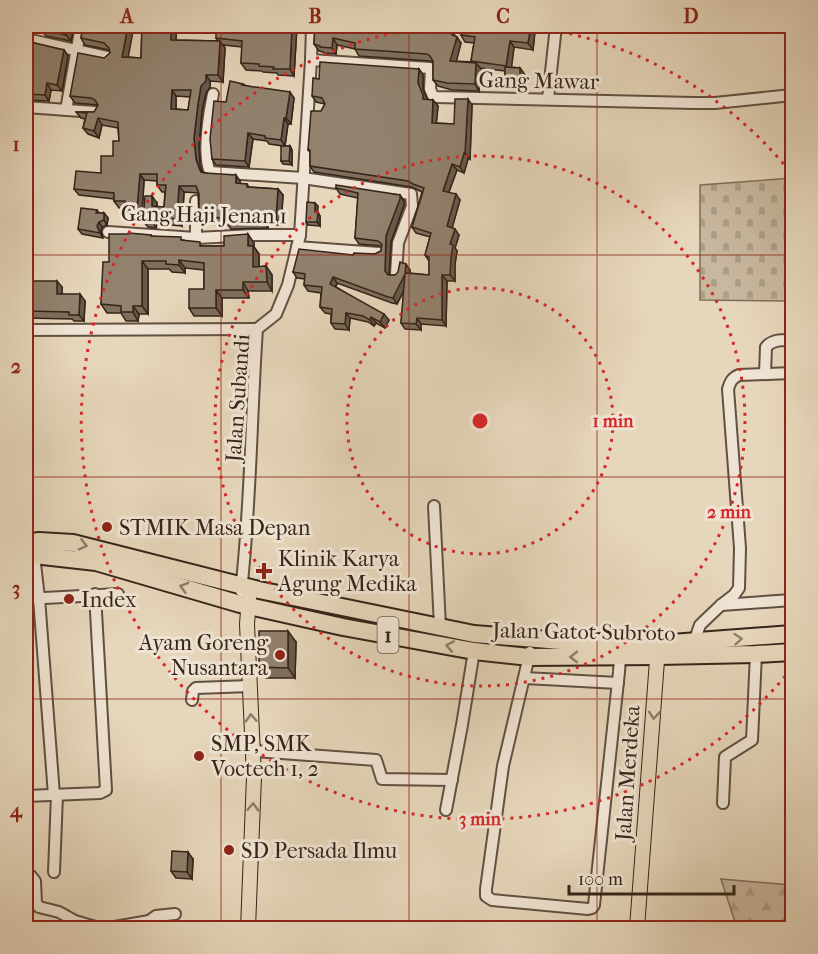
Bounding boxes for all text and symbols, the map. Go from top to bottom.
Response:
text: A [119,5,135,28]
text: B [308,5,322,28]
text: C [496,5,510,28]
text: D [683,5,699,28]
street label: Gang Mawar [478,67,600,95]
text: 1 [12,133,20,156]
street label: Gang Haji Jenan 1 [121,201,287,229]
street label: Jalan Subandi [220,333,255,465]
text: 2 [11,355,21,378]
centre of rings [470,411,490,431]
text: 1 min [592,411,634,432]
text: 2 min [707,502,751,523]
place label: STMIK Masa Depan [119,515,311,541]
marker: STMIK Masa Depan [100,520,114,534]
one-way arrow [78,538,88,551]
place label: Klinik Karya Agung Medika [277,546,418,597]
marker: Klinik Karya Agung Medika [255,562,273,580]
text: 3 [12,577,20,600]
one-way arrow [179,582,190,594]
place label: Index [81,587,137,613]
marker: Index [62,592,76,606]
road number: 1 [378,617,398,653]
street label: Jalan Gatot Subroto [490,617,676,647]
place label: Ayam Goreng Nusantara [138,630,269,681]
one-way arrow [733,633,742,646]
one-way arrow [445,640,455,653]
marker: Ayam Goreng Nusantara [273,648,287,662]
one-way arrow [570,651,579,663]
street label: Jalan Merdeka [610,704,646,844]
one-way arrow [648,710,661,719]
one-way arrow [245,714,258,723]
place label: SMP, SMK Voctech 1, 2 [210,731,319,782]
marker: SMP, SMK Voctech 1, 2 [192,749,206,763]
text: 4 [9,799,23,823]
one-way arrow [246,803,259,812]
text: 3 min [459,809,502,830]
place label: SD Persada Ilmu [241,838,398,864]
marker: SD Persada Ilmu [222,843,236,857]
scale bar [569,858,734,896]
text: 100 m [578,869,623,890]

